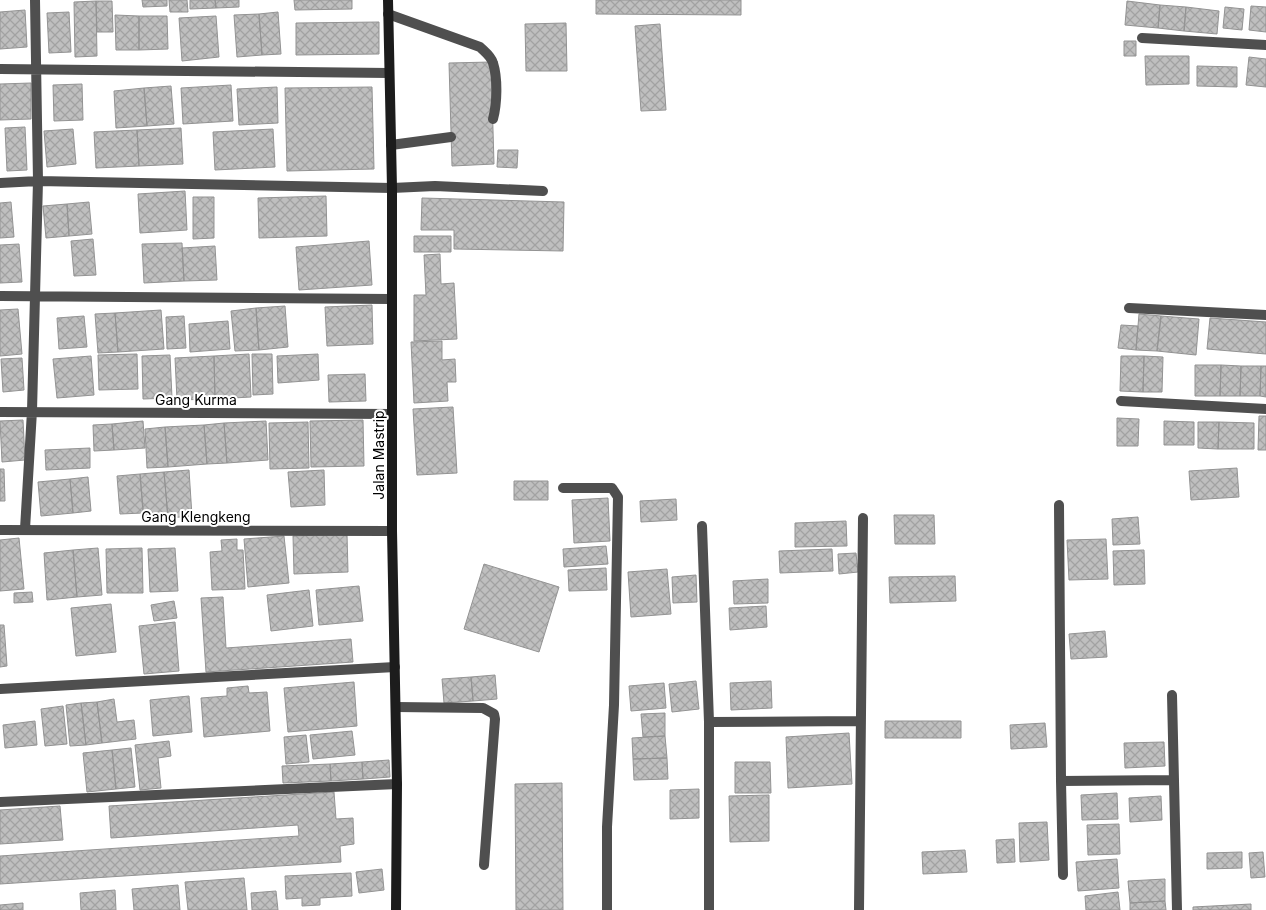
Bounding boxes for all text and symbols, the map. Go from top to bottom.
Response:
street label: Gang Kurma [155,391,237,408]
street label: Jalan Mastrip [370,410,387,500]
street label: Gang Klengkeng [141,508,251,525]

